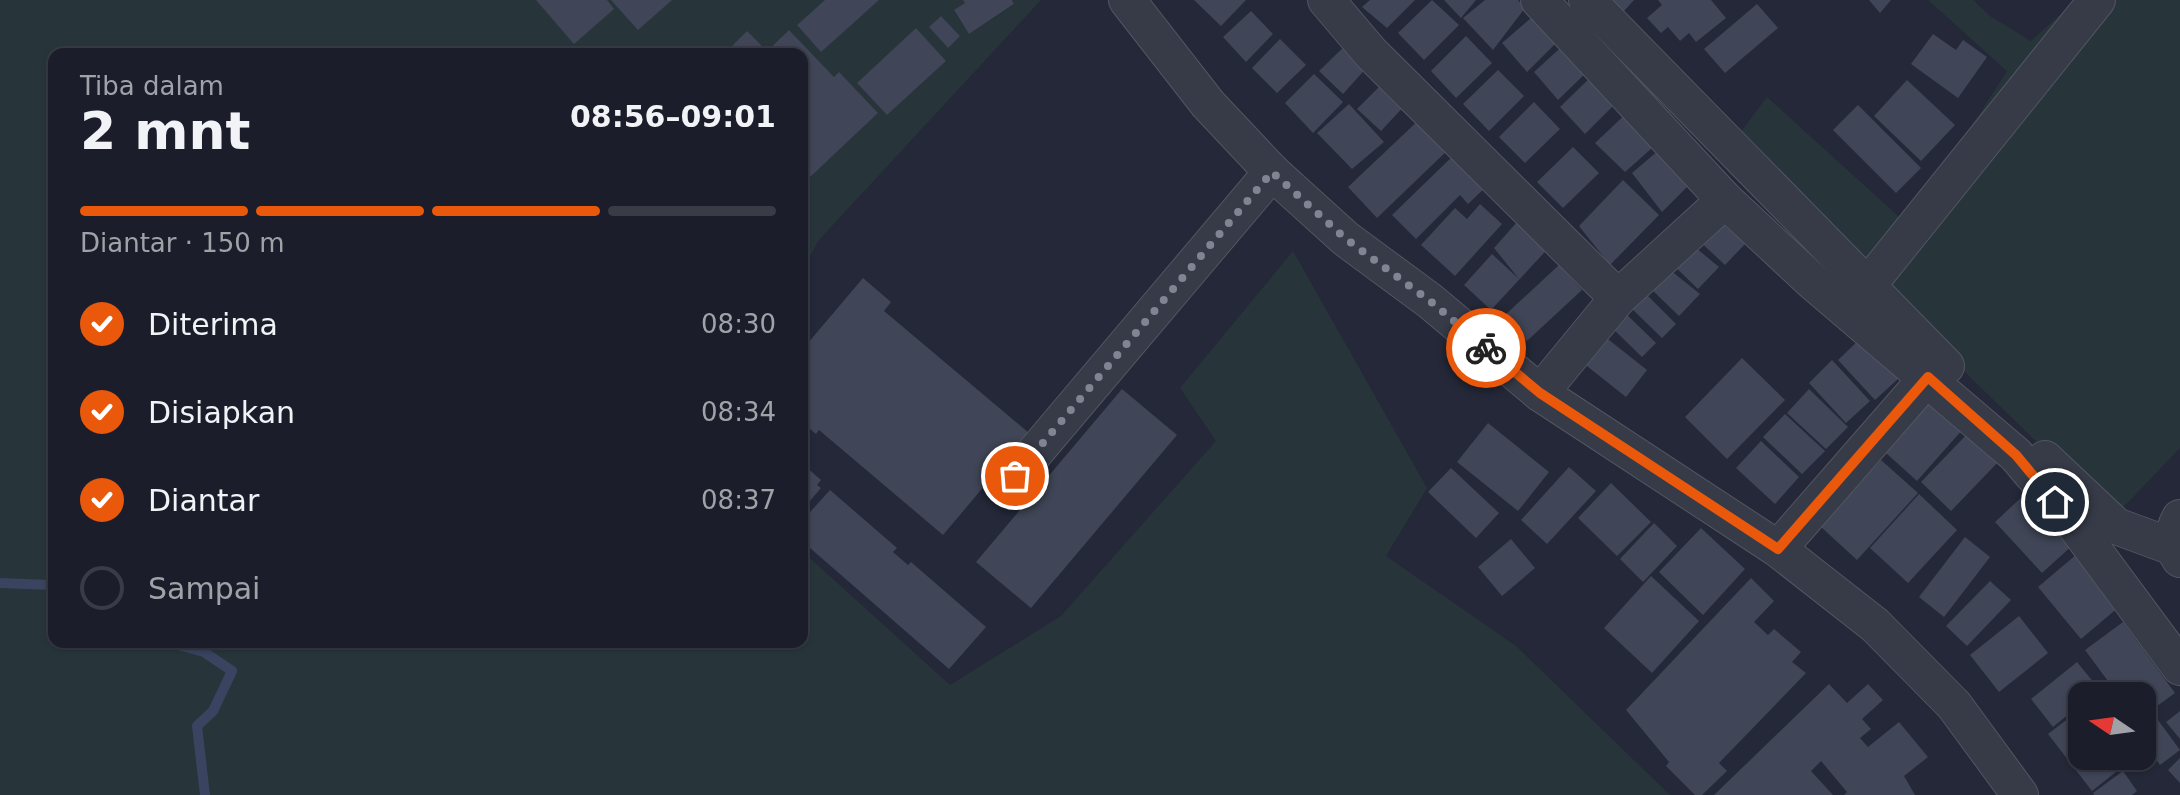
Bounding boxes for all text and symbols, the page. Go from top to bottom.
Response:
text: Tiba dalam [80,71,224,101]
text: 08:56–09:01 [570,99,776,134]
text: 2 mnt [80,101,250,161]
text: Diantar · 150 m [80,228,284,258]
icon: check [80,302,124,346]
text: Diterima [148,307,278,342]
courier [1446,308,1526,388]
text: 08:30 [701,309,776,339]
icon: bike [1464,326,1508,370]
icon: check [80,390,124,434]
text: Disiapkan [148,395,295,430]
text: 08:34 [701,397,776,427]
pin [981,442,1049,510]
icon: bag [993,454,1037,498]
pin [2021,468,2089,536]
icon: check [80,478,124,522]
icon: home [2033,480,2077,524]
text: Diantar [148,483,259,518]
text: 08:37 [701,485,776,515]
text: Sampai [148,571,260,606]
north arrow [2068,682,2156,770]
map controls [2068,682,2156,770]

